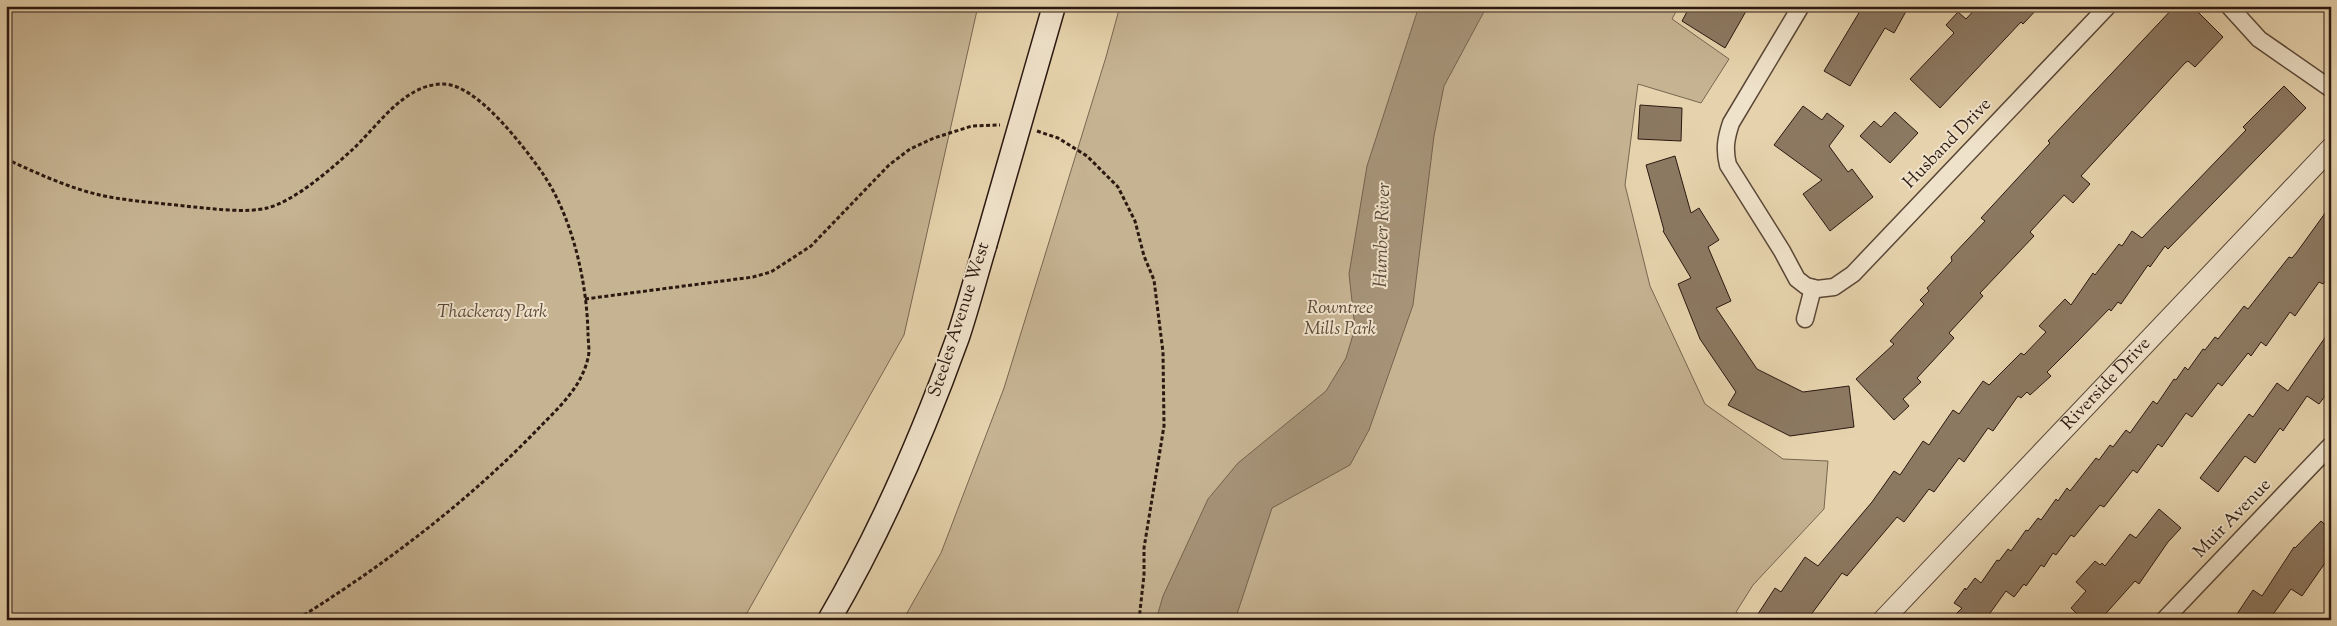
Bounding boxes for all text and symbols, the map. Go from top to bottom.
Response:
street label: Husband Drive [1898,93,1998,195]
water label: Humber River [1368,182,1398,288]
street label: Steeles Avenue West [923,239,997,401]
park label: Rowntree Mills Park [1304,296,1376,343]
park label: Thackeray Park [437,300,547,326]
street label: Riverside Drive [2056,332,2157,437]
street label: Muir Avenue [2188,473,2278,565]

